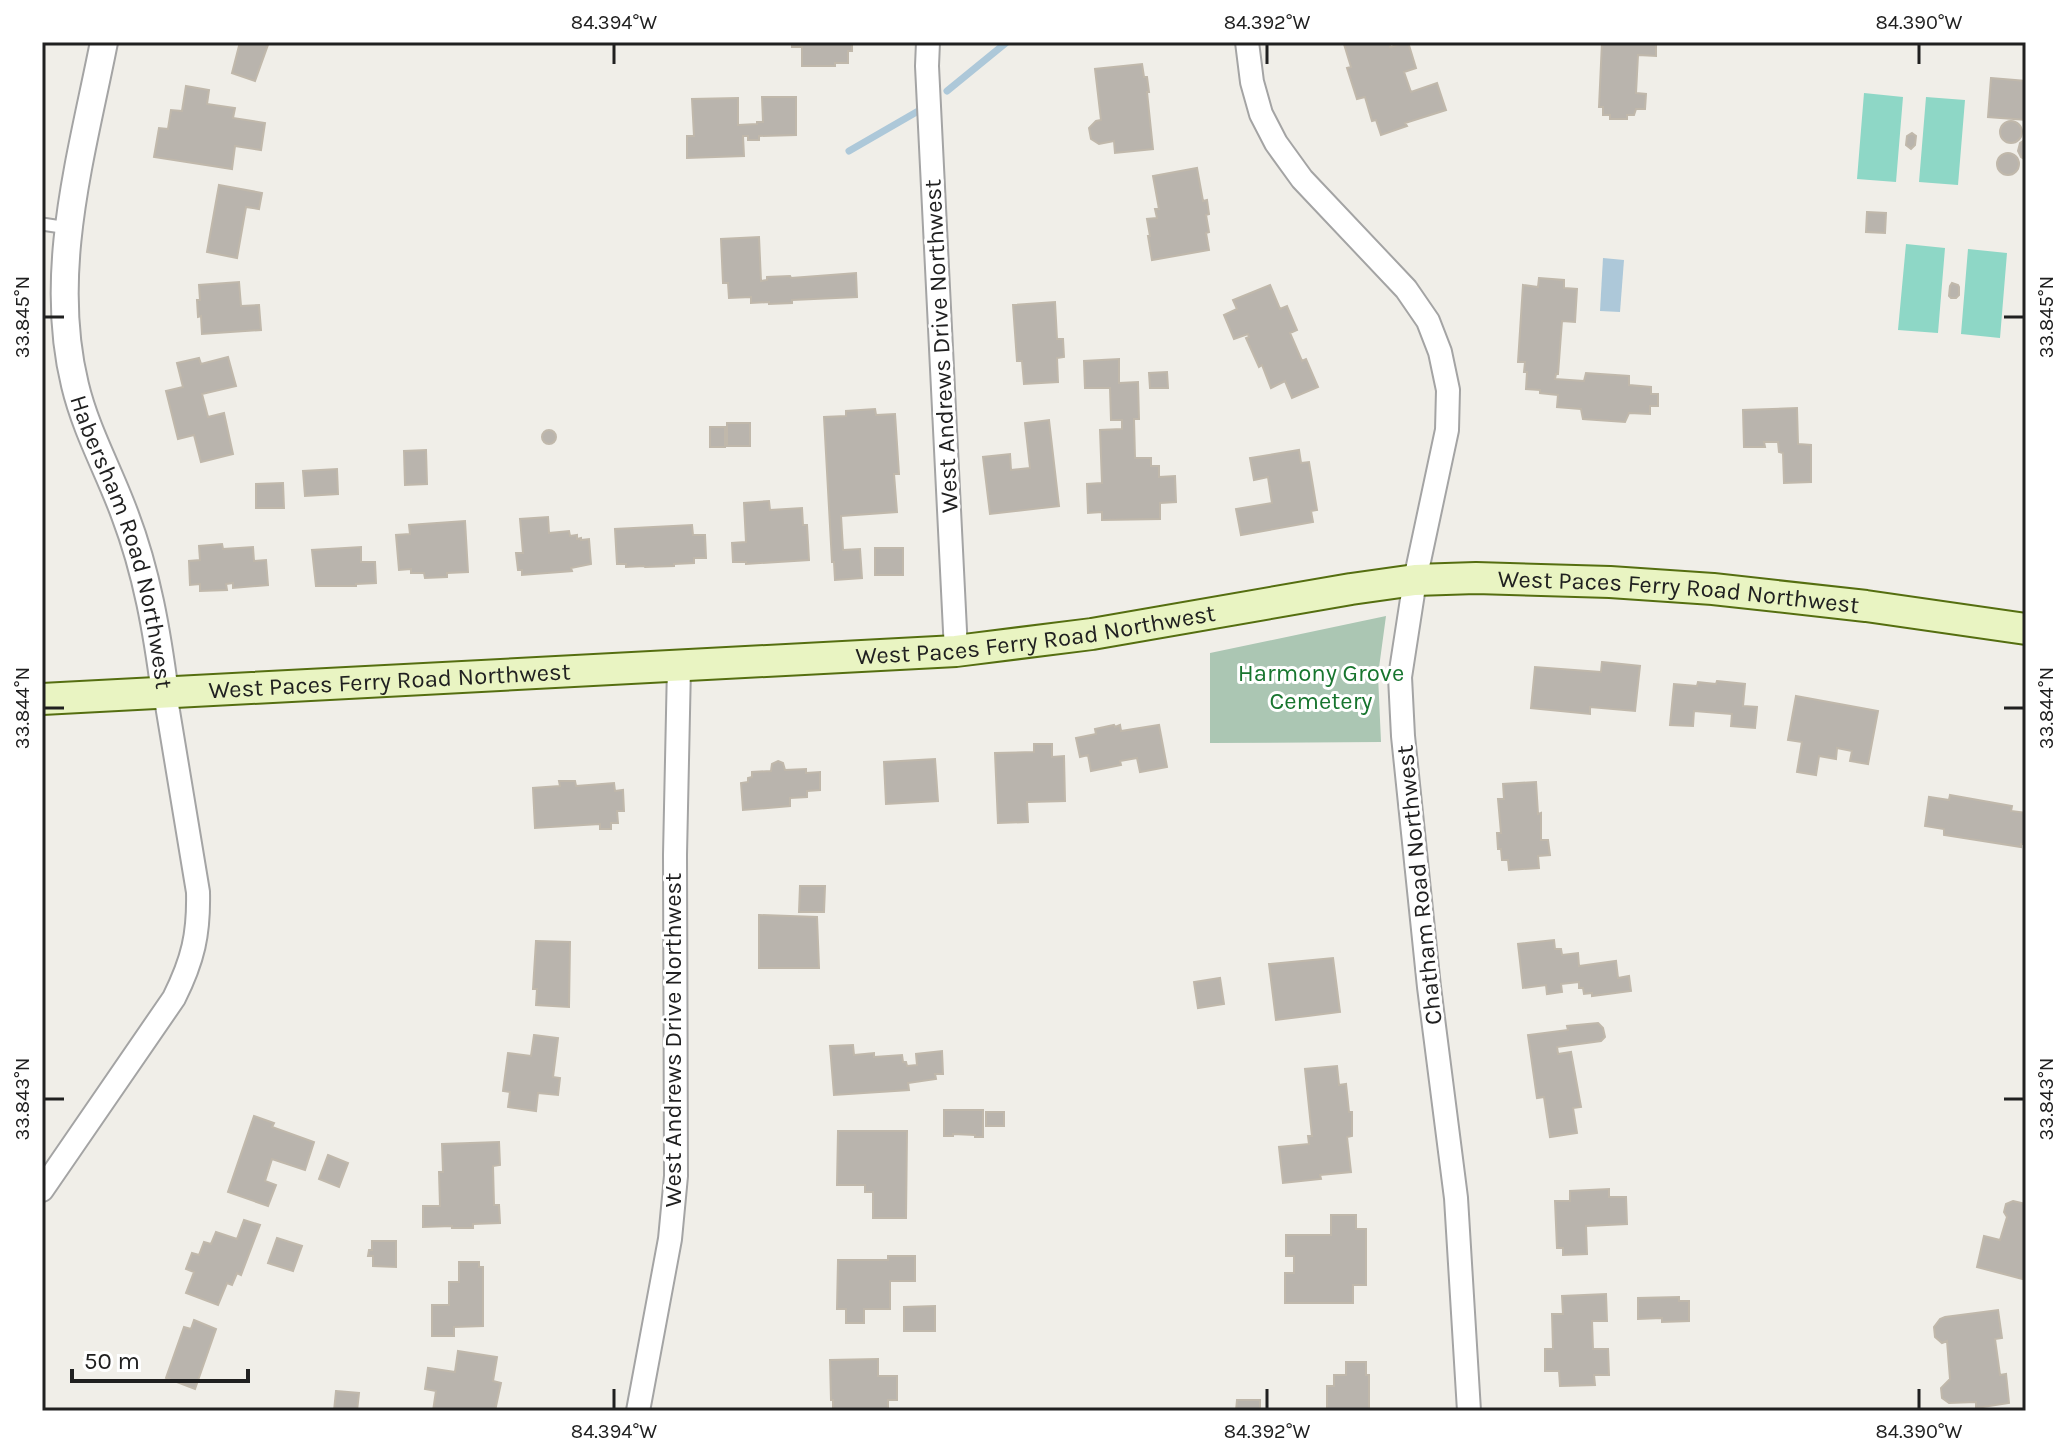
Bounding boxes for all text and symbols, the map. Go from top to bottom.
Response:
text: 84.394°W [571,11,657,34]
text: 84.392°W [1224,11,1310,34]
text: 84.390°W [1876,11,1963,34]
street label: West Andrews Drive Northwest [918,178,964,514]
text: 33.845°N [11,276,34,358]
text: 33.845°N [2035,276,2058,358]
street label: Habersham Road Northwest [64,392,178,691]
street label: West Paces Ferry Road Northwest [1497,565,1861,619]
street label: West Paces Ferry Road Northwest [855,599,1218,670]
street label: West Paces Ferry Road Northwest [208,657,571,704]
park label: Harmony Grove Cemetery [1238,659,1404,715]
text: 33.844°N [11,667,34,749]
text: 33.844°N [2035,667,2058,749]
street label: Chatham Road Northwest [1390,744,1448,1026]
street label: West Andrews Drive Northwest [659,873,687,1207]
text: 33.843°N [11,1058,34,1140]
text: 33.843°N [2035,1058,2058,1140]
scale bar [72,1333,248,1383]
text: 50 m [84,1347,140,1375]
text: 84.394°W [571,1420,657,1443]
text: 84.392°W [1224,1420,1310,1443]
text: 84.390°W [1876,1420,1963,1443]

